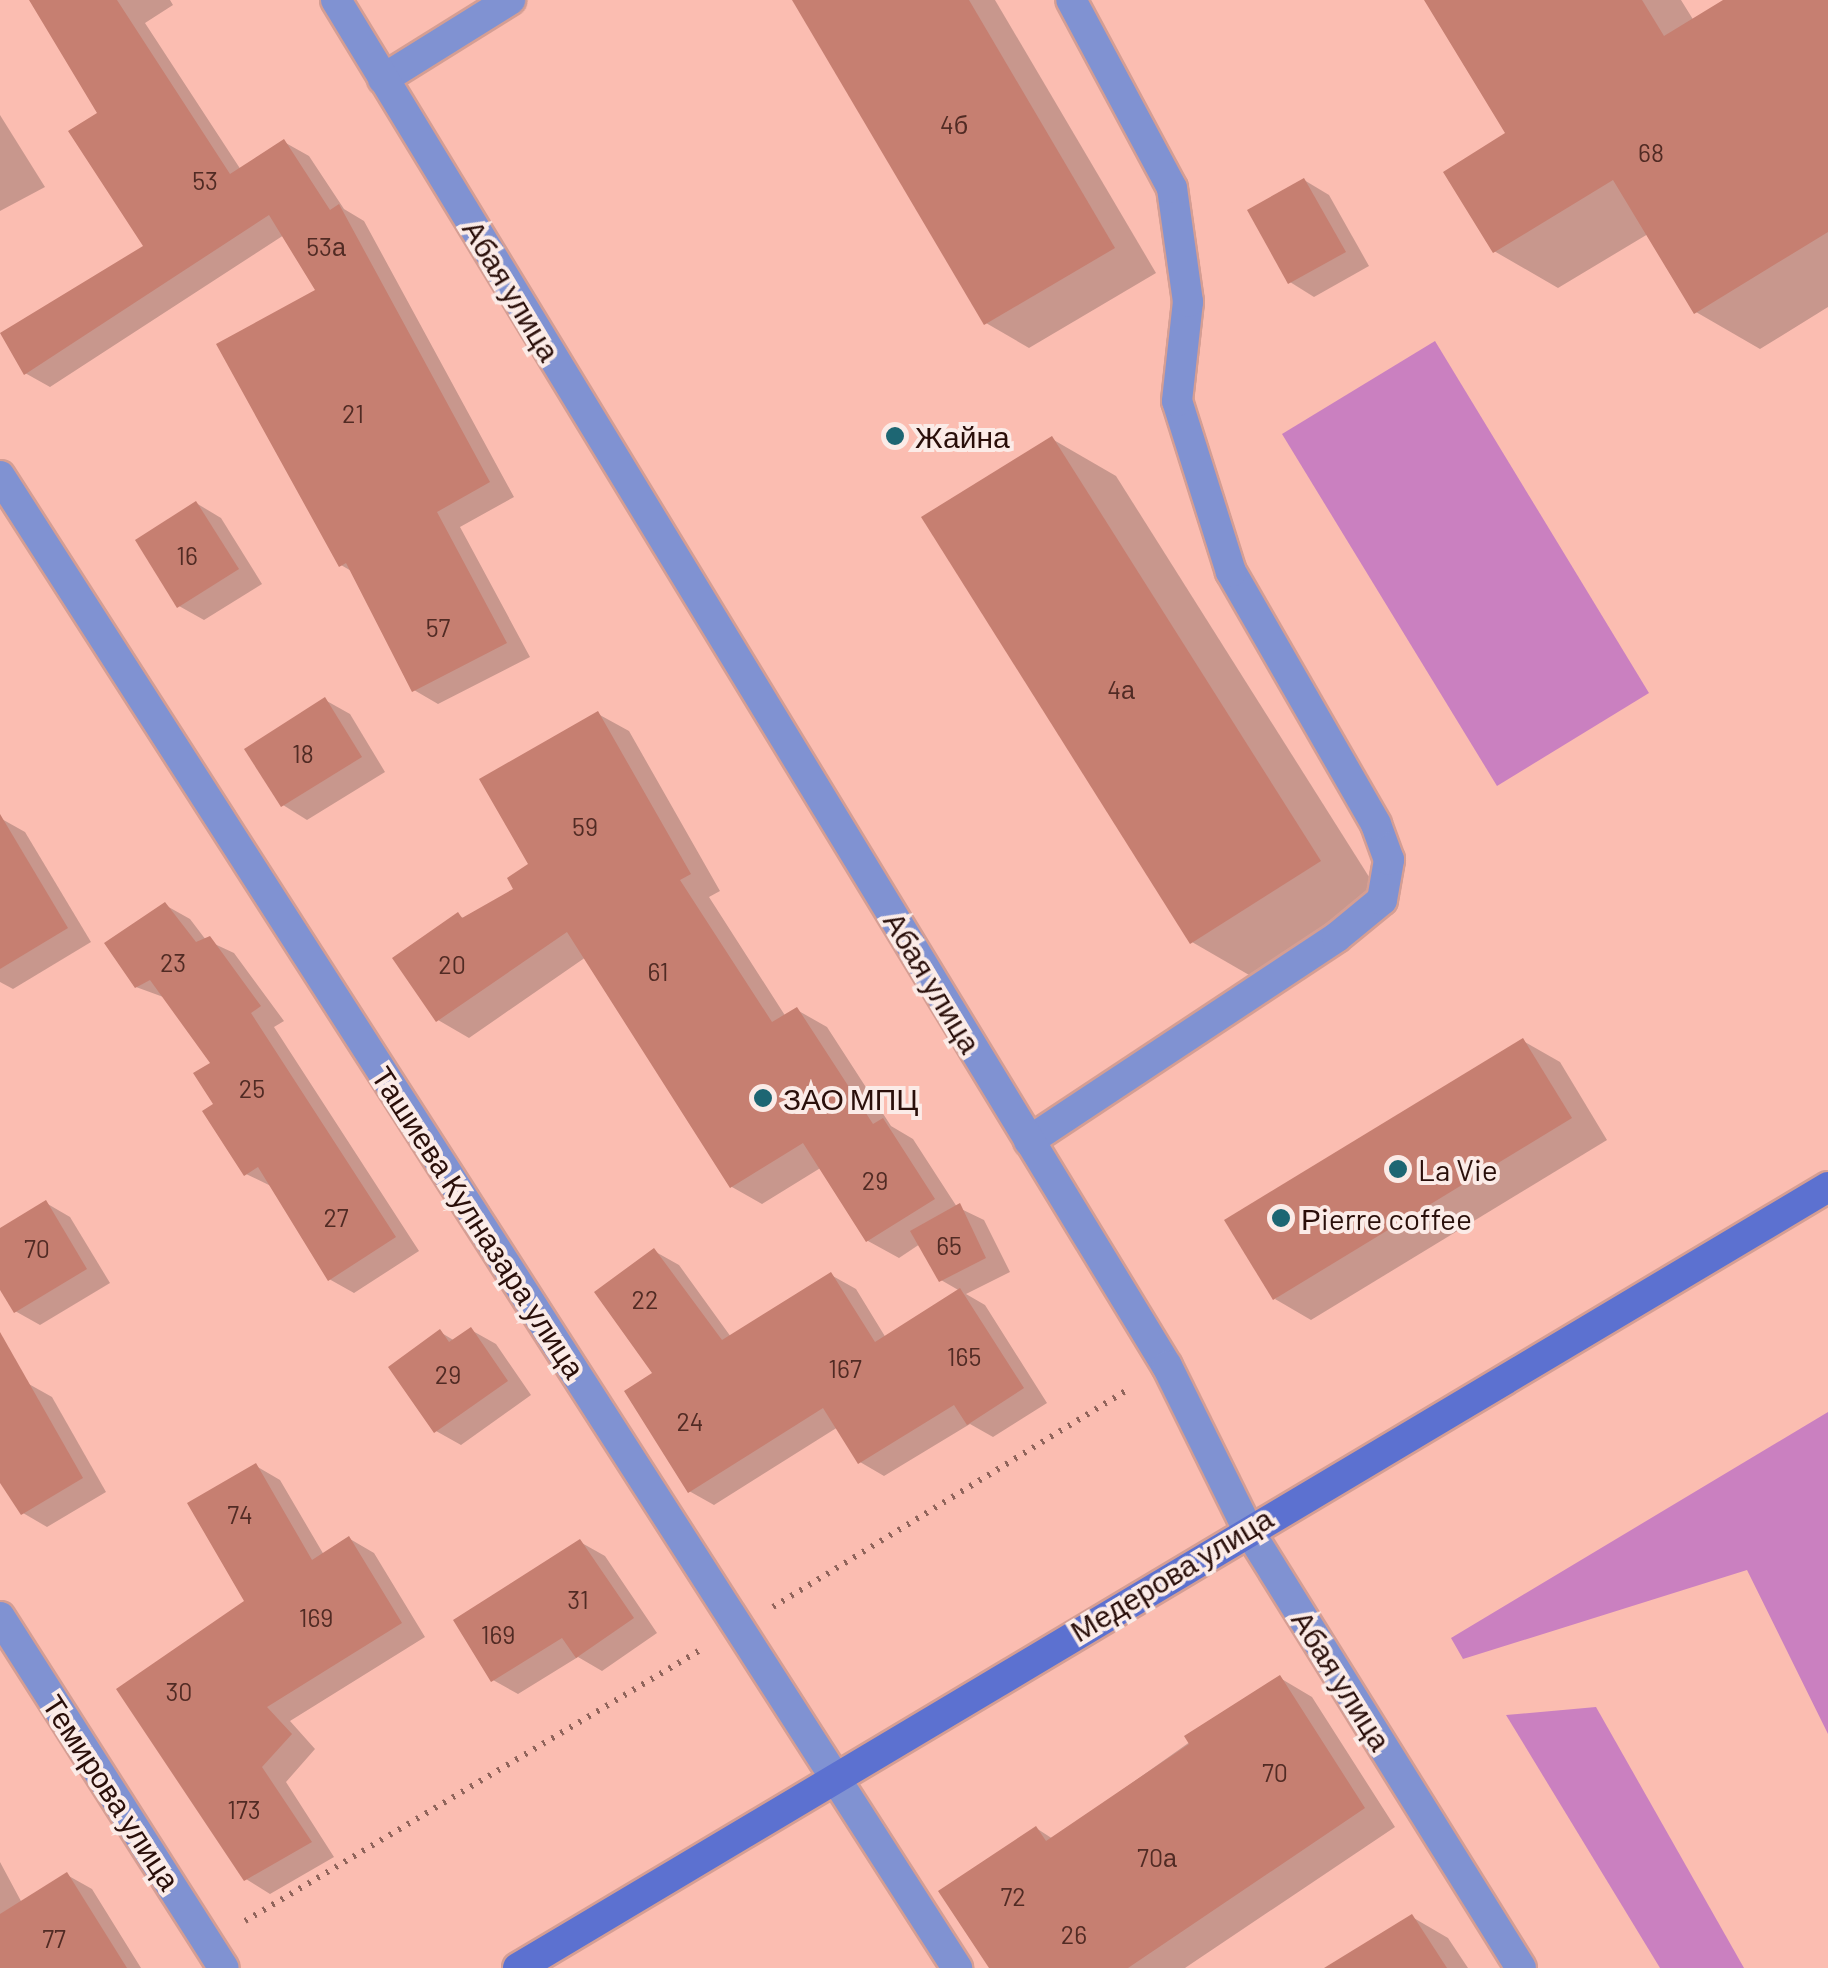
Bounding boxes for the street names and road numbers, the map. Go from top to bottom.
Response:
street label: Абая улица [456,213,568,367]
street label: Абая улица [877,905,989,1059]
street label: Ташиева Кулназара улица [365,1060,593,1384]
street label: Медерова улица [1063,1499,1279,1649]
street label: Абая улица [1285,1604,1399,1756]
street label: Темирова улица [36,1688,188,1896]

